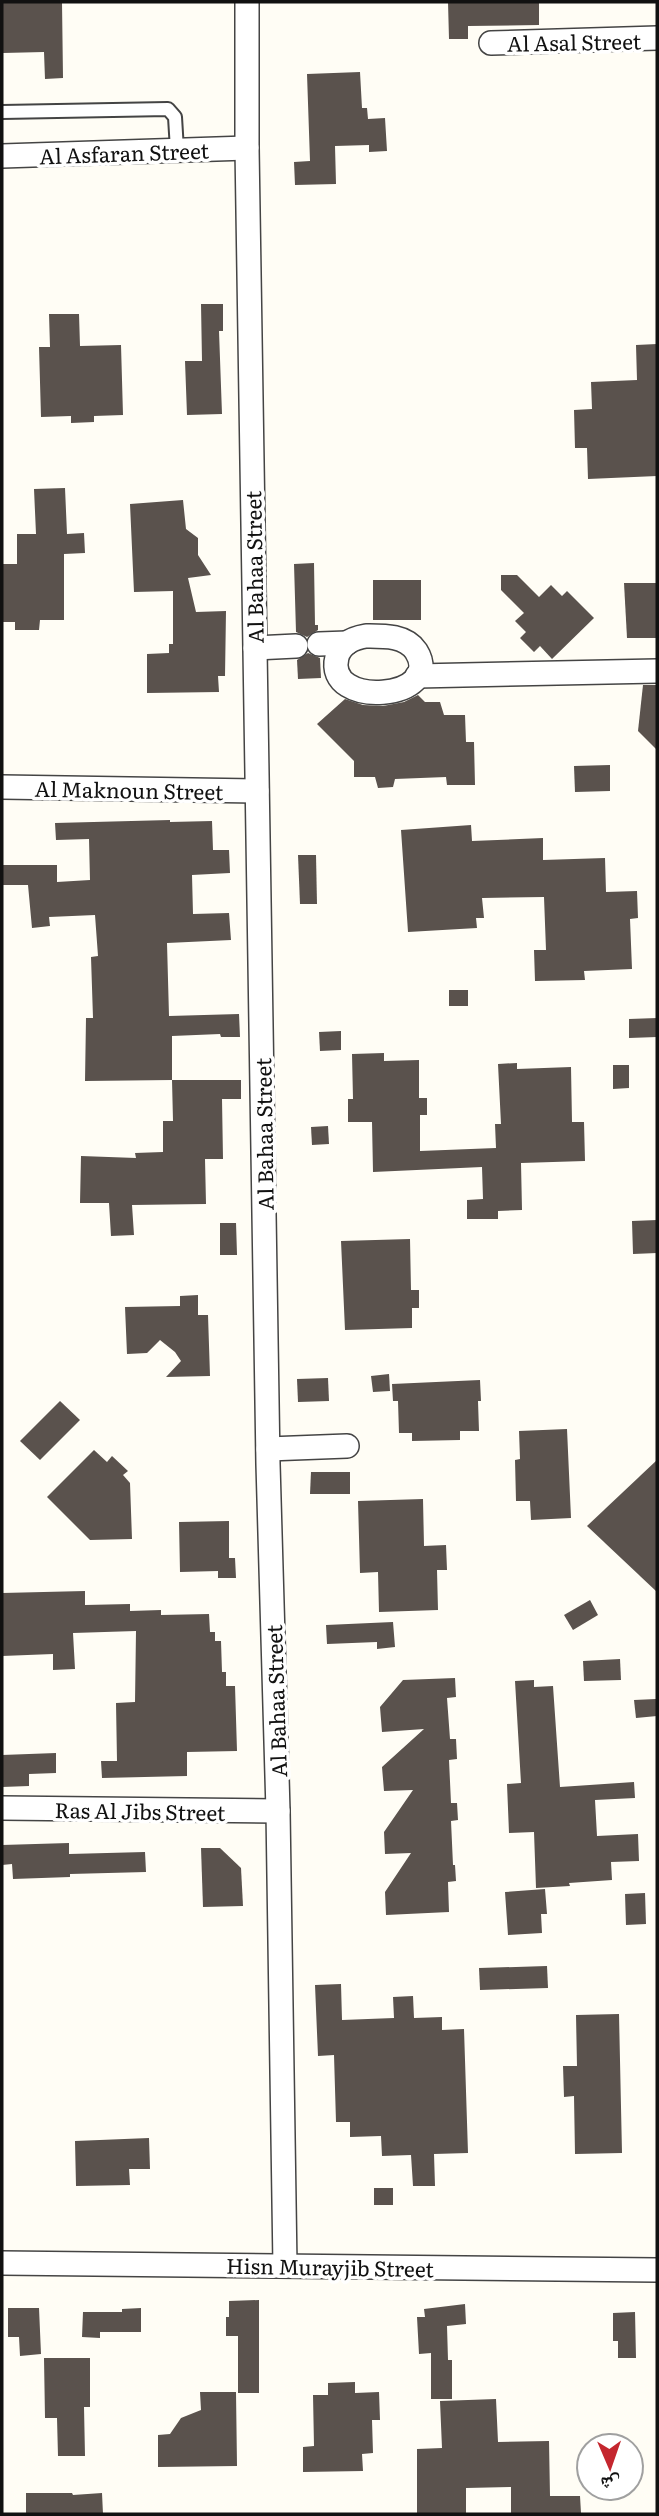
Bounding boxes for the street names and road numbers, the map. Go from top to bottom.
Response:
street label: Al Asal Street [507,24,642,58]
street label: Al Asfaran Street [39,134,210,170]
street label: Al Bahaa Street [236,490,270,644]
street label: Al Maknoun Street [34,772,224,806]
street label: Al Bahaa Street [246,1057,280,1211]
street label: Al Bahaa Street [257,1624,293,1778]
street label: Ras Al Jibs Street [54,1793,226,1827]
street label: Hisn Murayjib Street [226,2249,435,2283]

